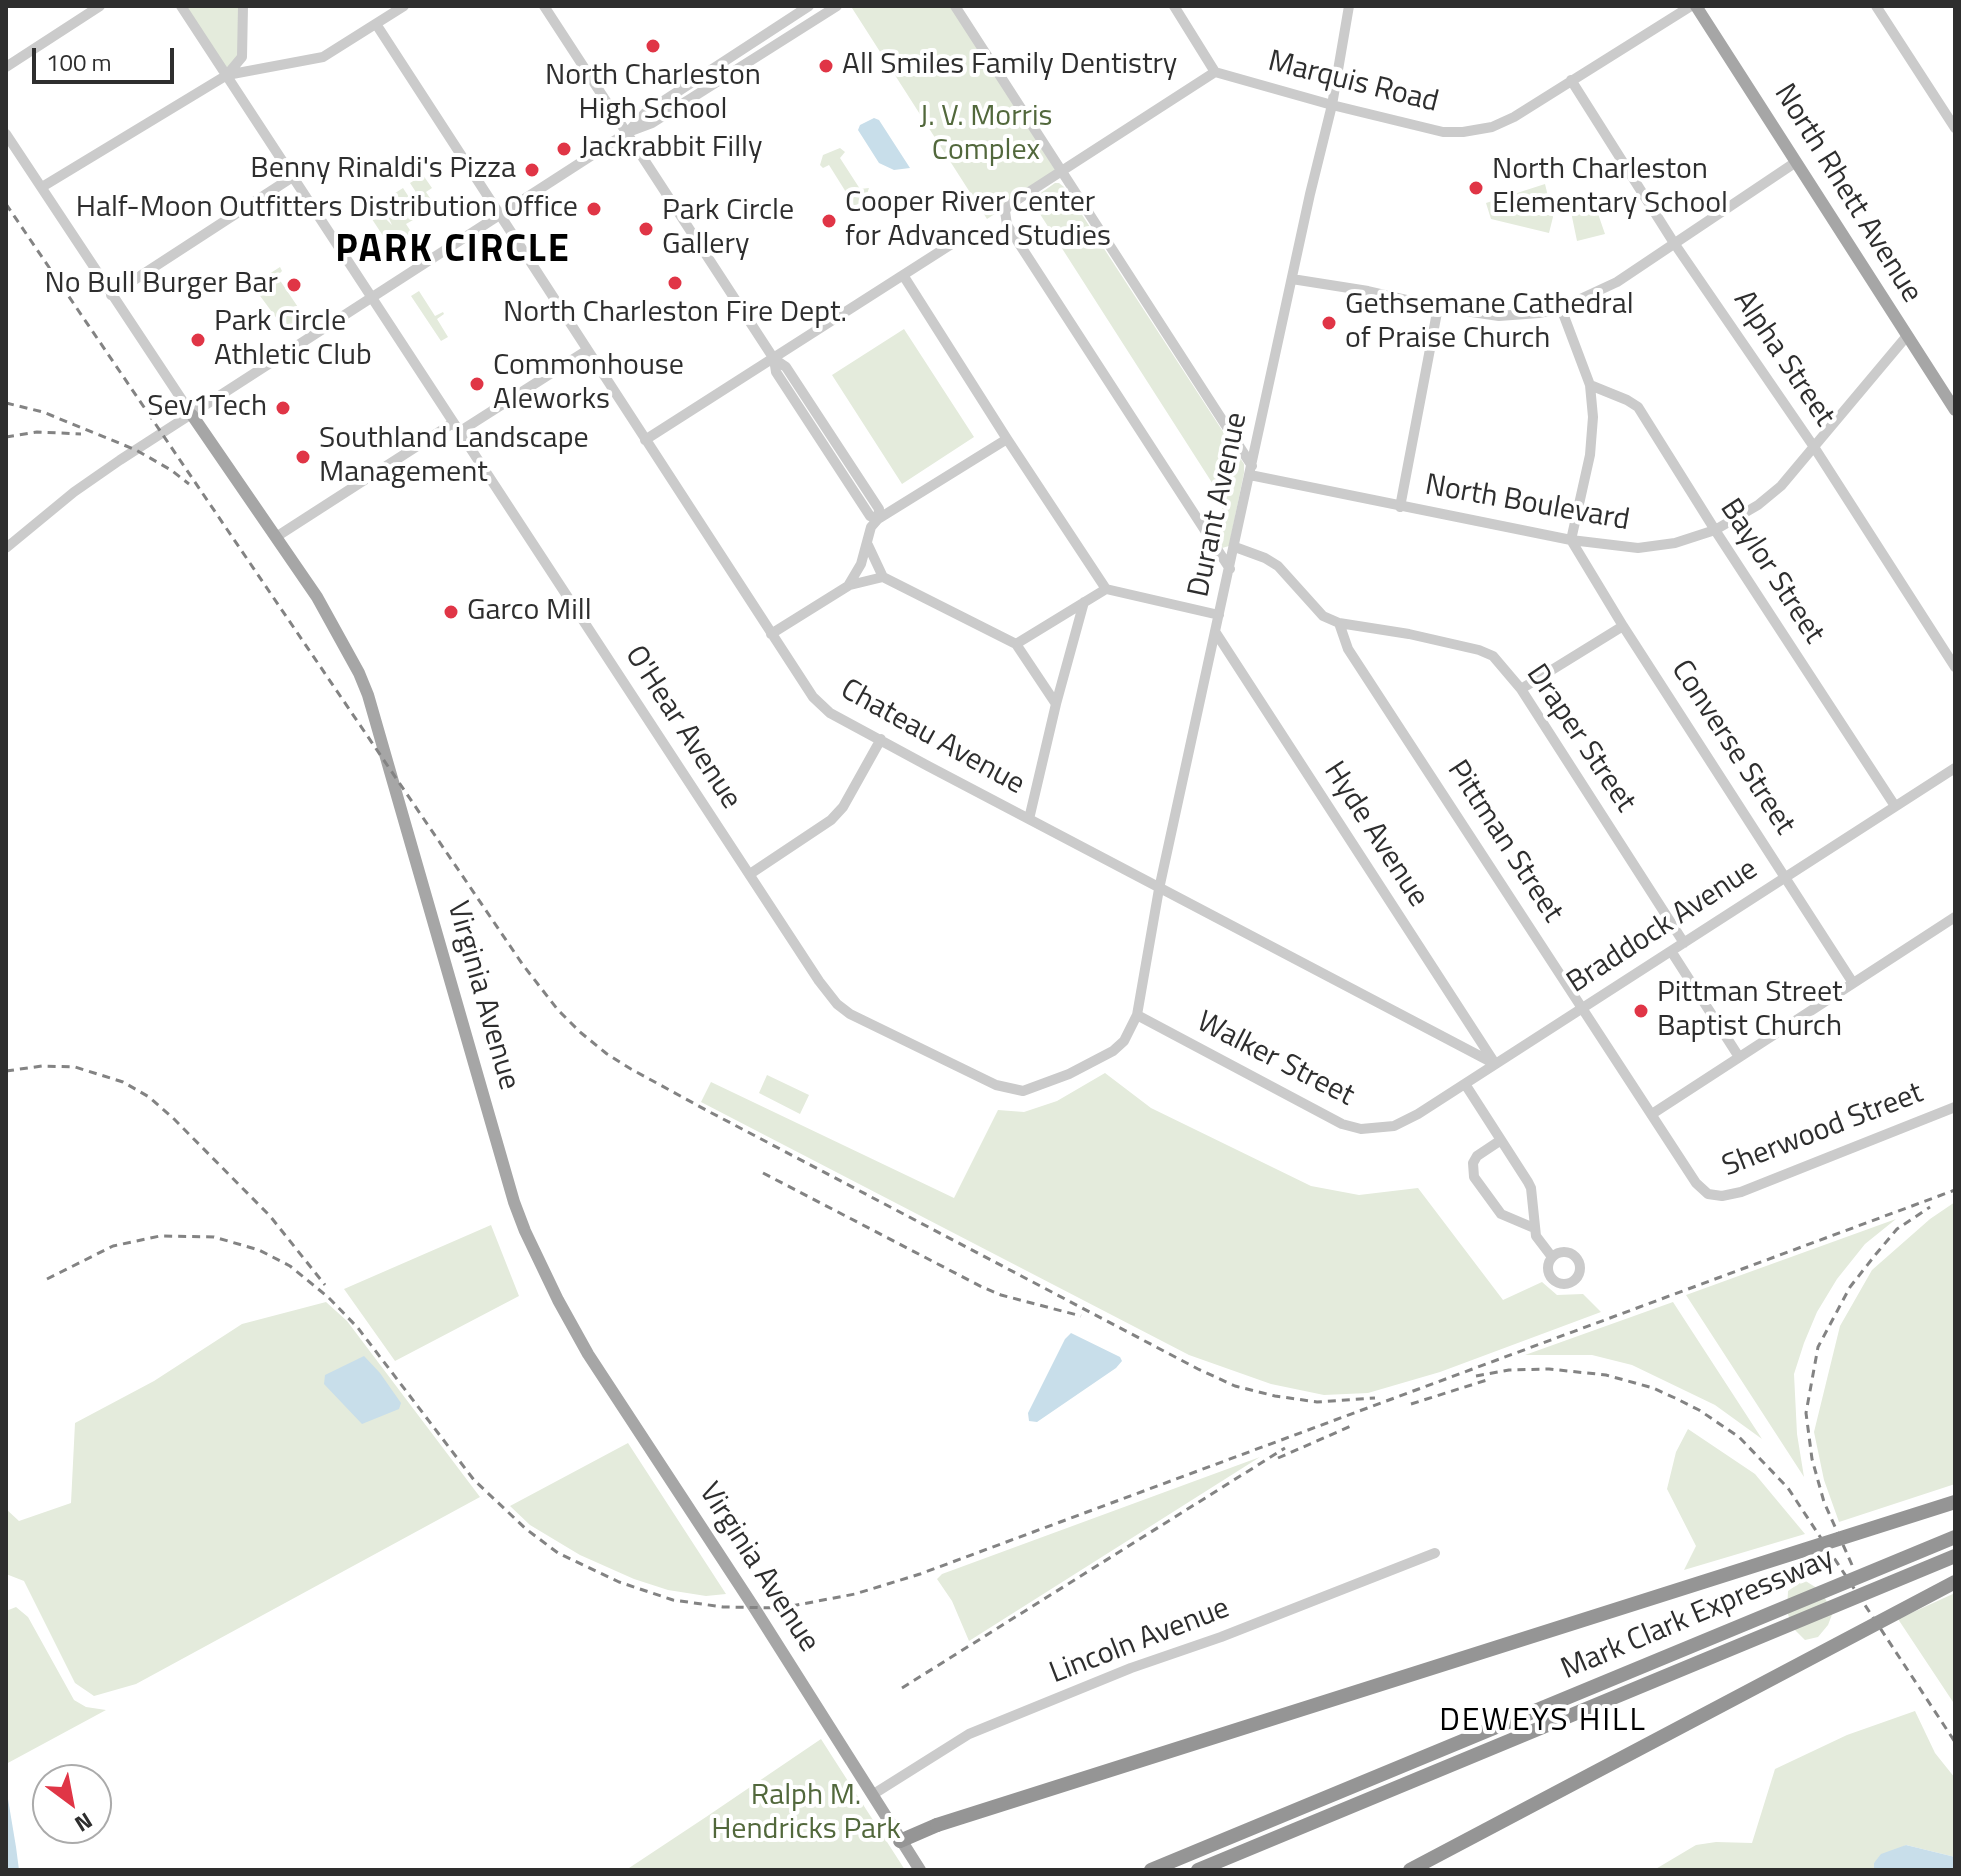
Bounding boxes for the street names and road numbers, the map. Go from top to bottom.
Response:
street label: Marquis Road [1264,44,1442,122]
street label: North Rhett Avenue [1765,78,1929,310]
street label: Alpha Street [1725,284,1841,434]
street label: Durant Avenue [1182,409,1256,601]
street label: North Boulevard [1422,468,1632,540]
street label: Baylor Street [1711,493,1831,651]
street label: O'Hear Avenue [616,640,748,816]
street label: Converse Street [1662,654,1802,842]
street label: Draper Street [1518,658,1642,820]
street label: Chateau Avenue [834,673,1030,803]
street label: Pittman Street [1438,754,1570,930]
street label: Hyde Avenue [1315,756,1435,914]
street label: Braddock Avenue [1561,852,1765,1002]
street label: Virginia Avenue [438,898,526,1094]
street label: Walker Street [1190,1005,1360,1115]
street label: Sherwood Street [1718,1076,1928,1186]
street label: Virginia Avenue [690,1477,826,1659]
street label: Mark Clark Expressway [1556,1541,1840,1689]
street label: Lincoln Avenue [1045,1591,1235,1693]

